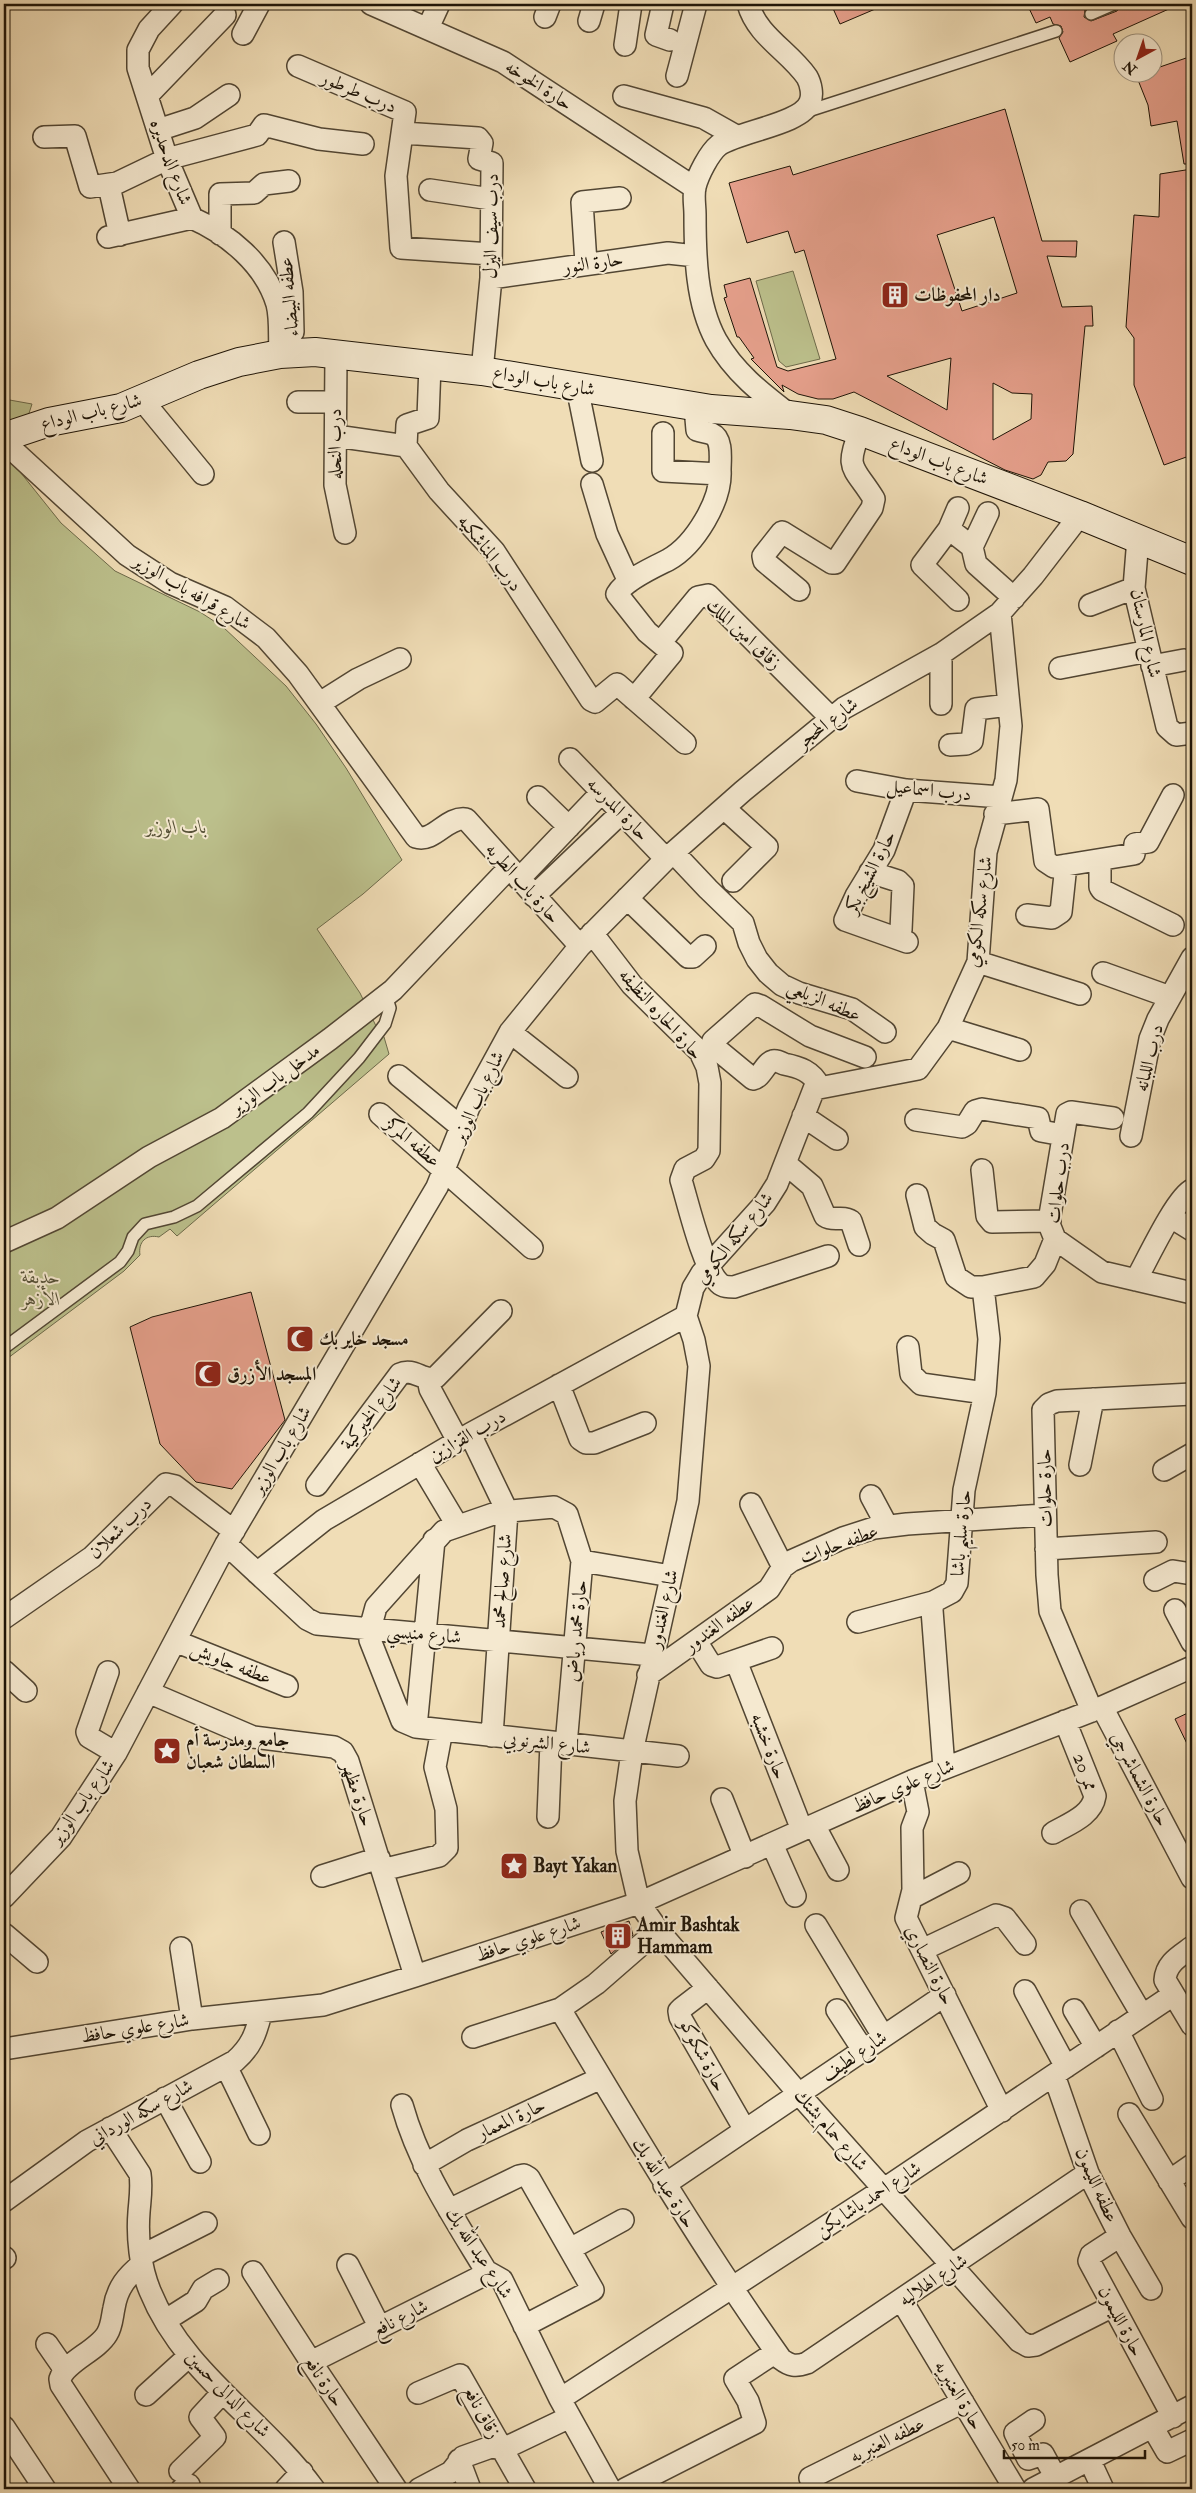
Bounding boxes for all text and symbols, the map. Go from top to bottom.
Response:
north arrow [1114,32,1164,82]
street label: حارة الخوخه [501,54,577,116]
text: N [1119,57,1141,79]
street label: درب طرطور [316,65,400,119]
street label: شارع الدحديره [142,116,198,209]
street label: درب سيف اليزل [478,173,504,279]
street label: حارة النور [559,247,625,279]
street label: عطفه البيضاء [274,256,304,338]
building icon: دار المحفوظات [880,280,910,310]
place label: دار المحفوظات [914,283,1001,307]
street label: شارع باب الوداع [490,360,597,405]
street label: شارع باب الوداع [38,388,145,439]
street label: درب النحله [323,408,347,480]
street label: شارع باب الوداع [885,431,992,494]
street label: درب المناشكيه [452,510,528,596]
street label: شارع قرافه باب الوزير [126,548,255,638]
street label: شارع المارستان [1122,586,1167,680]
street label: زقاق امين الملك [701,593,787,675]
street label: شارع المحجر [790,692,864,758]
street label: حارة المدرسه [582,772,654,846]
street label: درب اسماعيل [885,774,973,807]
park label: باب الوزير [143,815,207,839]
street label: حارة الشيخ بكر [838,827,905,921]
street label: حارة باب الطربه [480,837,566,929]
street label: شارع سكه الكومي [960,855,1001,969]
street label: حارة الحاره النظيفه [614,963,708,1065]
street label: عطفه الزيلعي [781,975,865,1032]
street label: درب اللبانه [1129,1022,1169,1094]
street label: مدخل باب الوزير [224,1038,325,1122]
street label: شارع باب الوزير [445,1047,512,1150]
street label: عطفه المركز [379,1110,446,1173]
street label: درب حلوات [1041,1141,1075,1225]
street label: شارع سكه الكومي [689,1187,781,1291]
park label: حديقة الأزهر [20,1265,61,1311]
mosque icon: مسجد خاير بك [285,1324,315,1354]
place label: مسجد خاير بك [319,1327,409,1351]
mosque icon: المسجد الأزرق [193,1359,223,1389]
place label: المسجد الأزرق [227,1359,316,1386]
street label: شارع الخبركية [335,1371,410,1456]
street label: شارع باب الوزير [244,1402,319,1502]
street label: درب القزازين [424,1404,510,1468]
street label: حارة حلوات [1032,1449,1058,1527]
street label: حارة سليم باشا [945,1489,984,1578]
street label: درب شعلان [83,1492,157,1564]
street label: عطفه حلوات [796,1519,882,1569]
street label: شارع صالح محمد [487,1533,521,1629]
street label: شارع الغندور [642,1567,687,1653]
street label: حارة محمد رياض [560,1579,592,1683]
street label: عطفه الغندور [678,1590,759,1659]
street label: شارع منيسي [385,1619,462,1654]
street label: عطفه جاويش [187,1636,275,1691]
street label: حارة خشبه [745,1709,793,1783]
place label: جامع ومدرسة أم السلطان شعبان [186,1726,289,1774]
street label: شارع الشرنوبي [502,1726,592,1763]
street label: حارة الشماشرجي [1102,1728,1175,1832]
place icon: جامع ومدرسة أم السلطان شعبان [152,1736,182,1766]
street label: ممر 20 [1067,1750,1103,1794]
street label: شارع علوي حافظ [848,1754,959,1821]
street label: شارع باب الوزير [43,1755,123,1853]
street label: حارة مظهر [336,1757,380,1829]
place icon: Bayt Yakan [499,1851,529,1881]
place label: Bayt Yakan [533,1854,617,1879]
street label: شارع علوي حافظ [472,1911,585,1970]
place label: Amir Bashtak Hammam [636,1913,740,1959]
building icon: Amir Bashtak Hammam [603,1921,633,1951]
street label: حارة النصاري [897,1921,960,2010]
street label: شارع علوي حافظ [79,2008,191,2051]
street label: حارة شكوكو [673,2013,732,2096]
street label: شارع لطيف [816,2025,893,2089]
street label: شارع سكه الورداني [85,2074,199,2153]
street label: شارع حمام بشتك [786,2084,873,2179]
street label: حارة المعمار [471,2093,549,2146]
street label: حارة عبد الله بك [627,2132,704,2233]
street label: عطفه الليمون [1070,2144,1124,2226]
street label: شارع احمد باشا يكن [811,2156,927,2245]
street label: شارع عبد الله بك [437,2201,521,2305]
street label: شارع الهلاليه [894,2248,974,2314]
street label: حارة الليمون [1092,2282,1150,2360]
street label: شارع نافع [368,2294,434,2347]
street label: شارع الدالى حسين [178,2345,276,2445]
street label: حارة نافع [294,2351,350,2414]
street label: حارة العنبريه [929,2356,989,2434]
street label: زقاق نافع [453,2381,506,2445]
street label: عطفه العنبريه [846,2412,928,2468]
scale bar [1004,2428,1145,2460]
text: 50 m [1011,2436,1040,2455]

